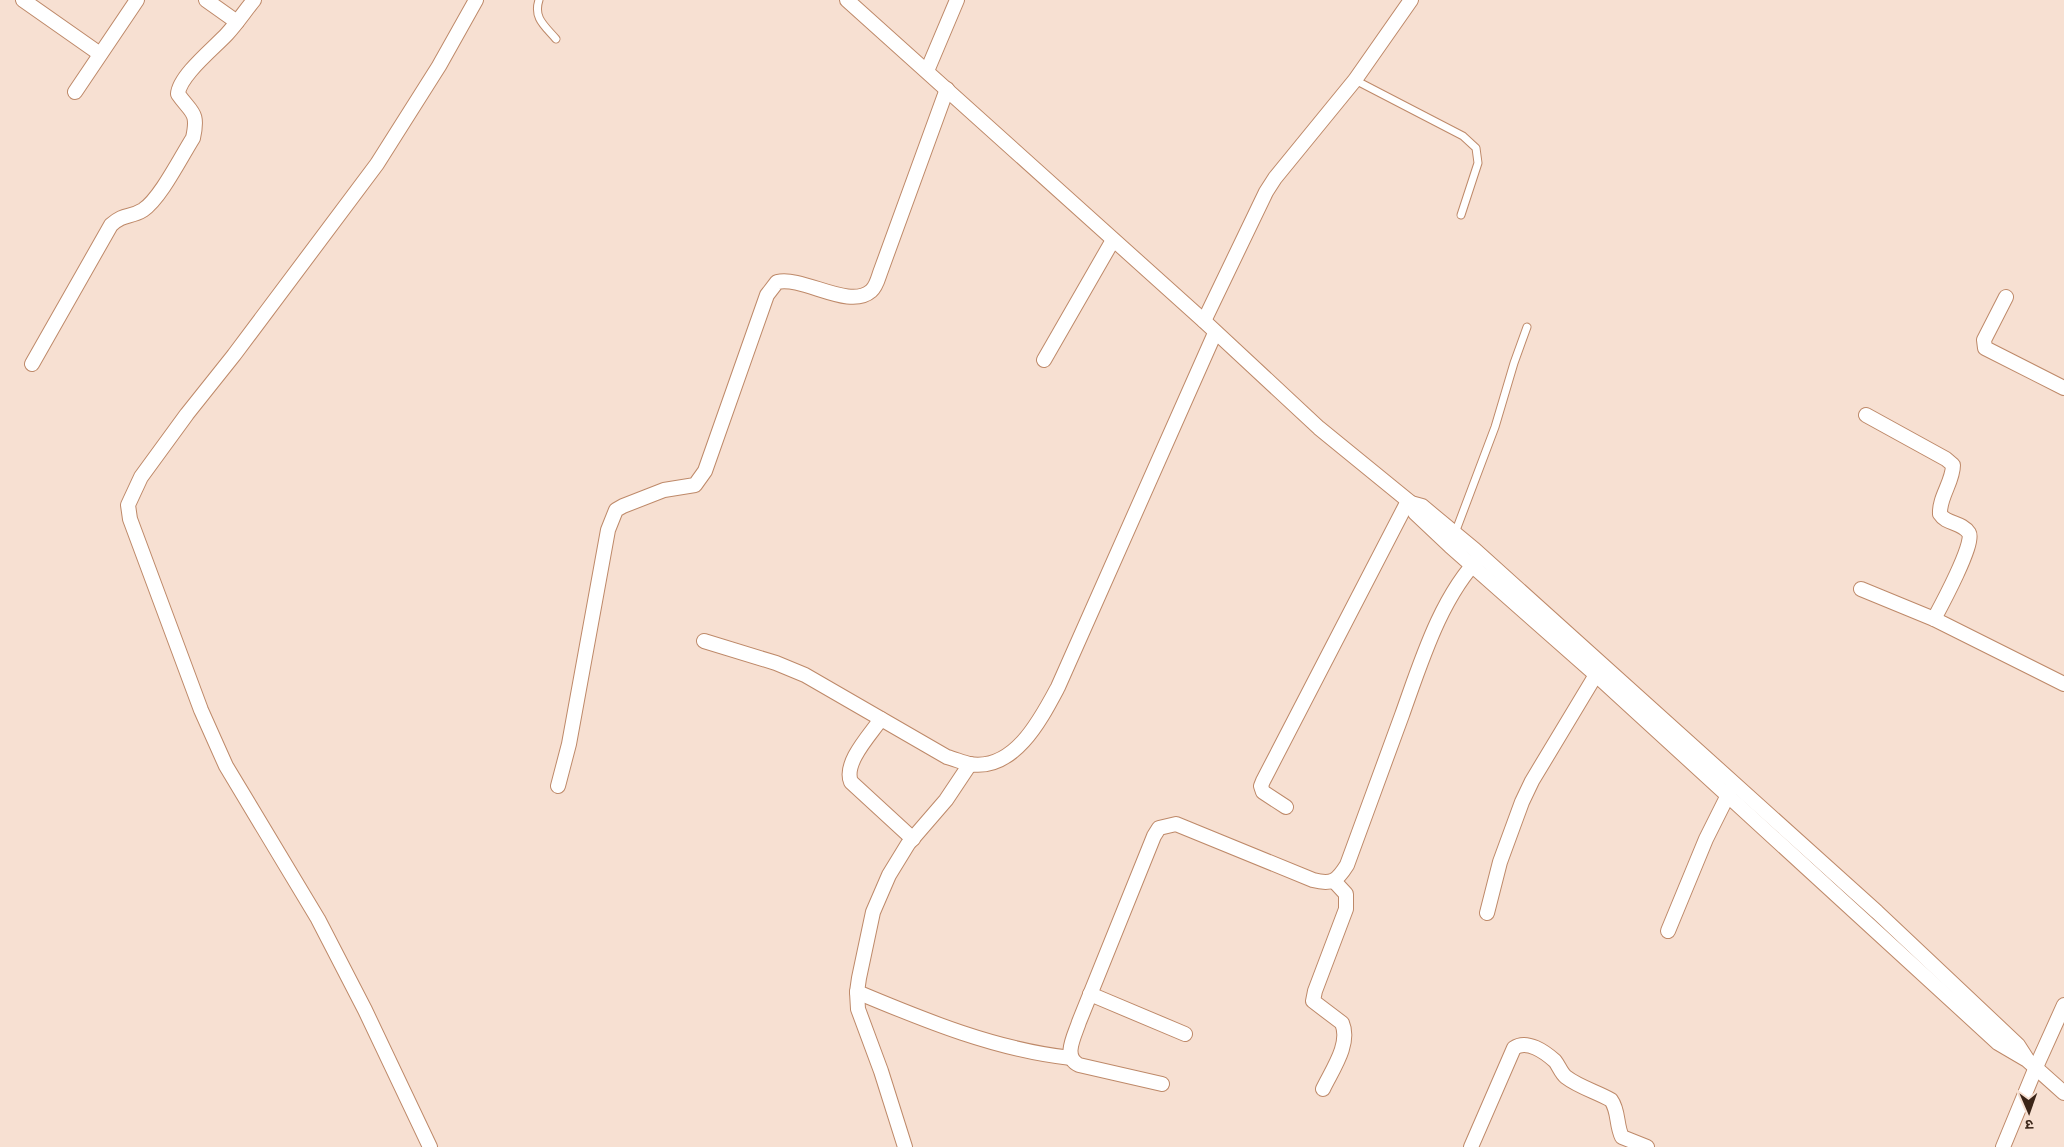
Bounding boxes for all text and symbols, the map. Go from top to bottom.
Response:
north arrow [2004,1087,2054,1137]
text: उ [2024,1116,2034,1134]

